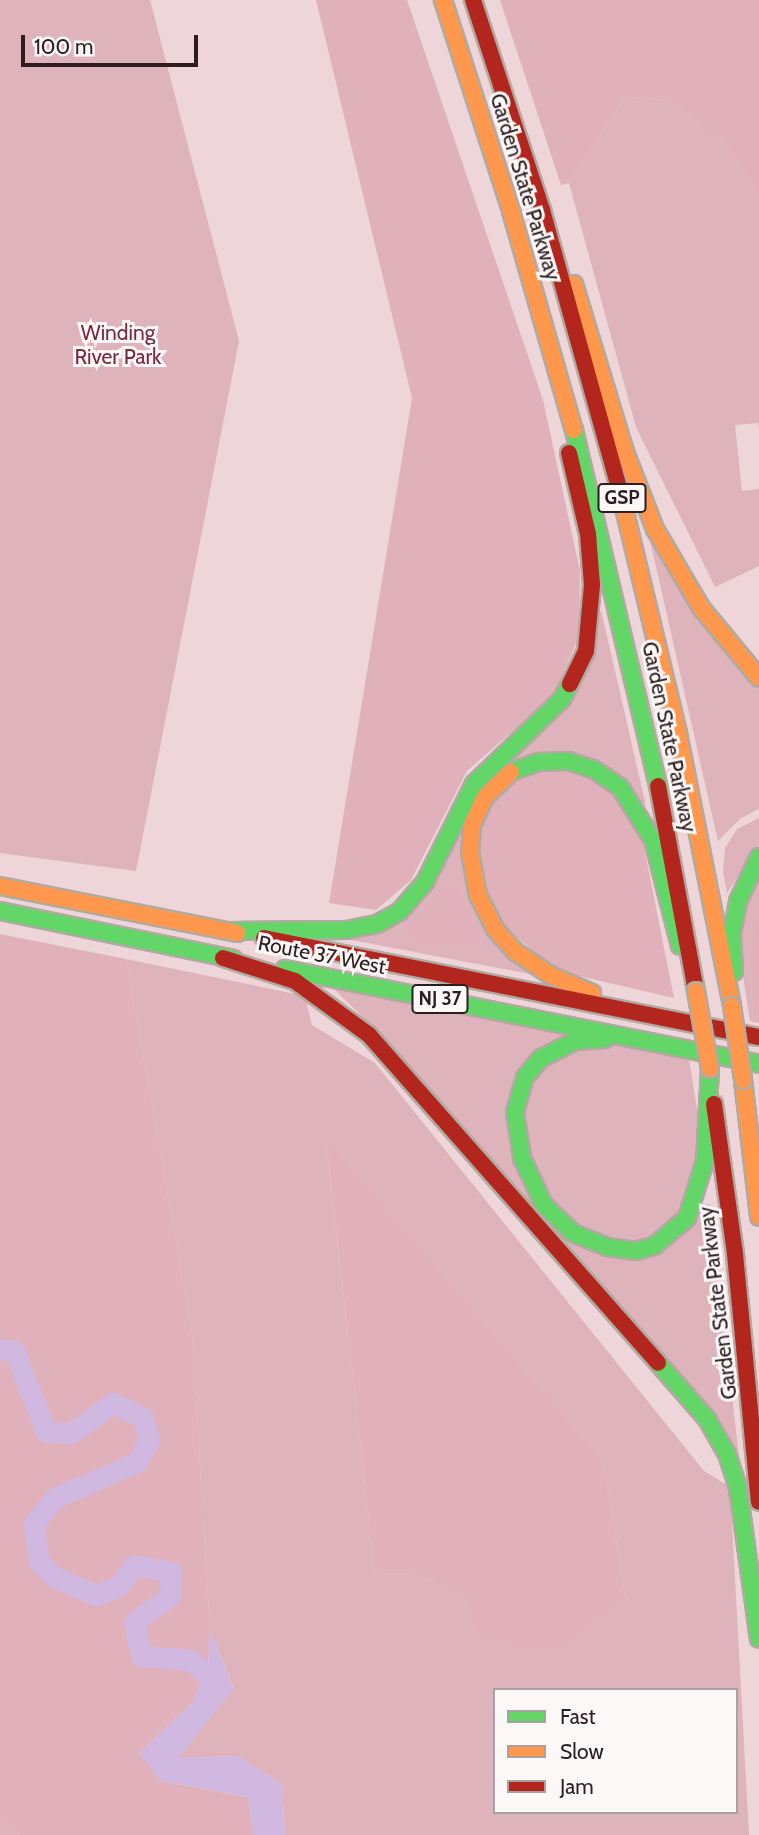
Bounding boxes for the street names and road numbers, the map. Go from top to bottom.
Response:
street label: Garden State Parkway [485,91,565,283]
road number: GSP [598,482,646,513]
street label: Garden State Parkway [637,639,701,835]
street label: Route 37 West [256,930,388,980]
road number: NJ 37 [410,984,470,1015]
street label: Garden State Parkway [694,1205,742,1401]

